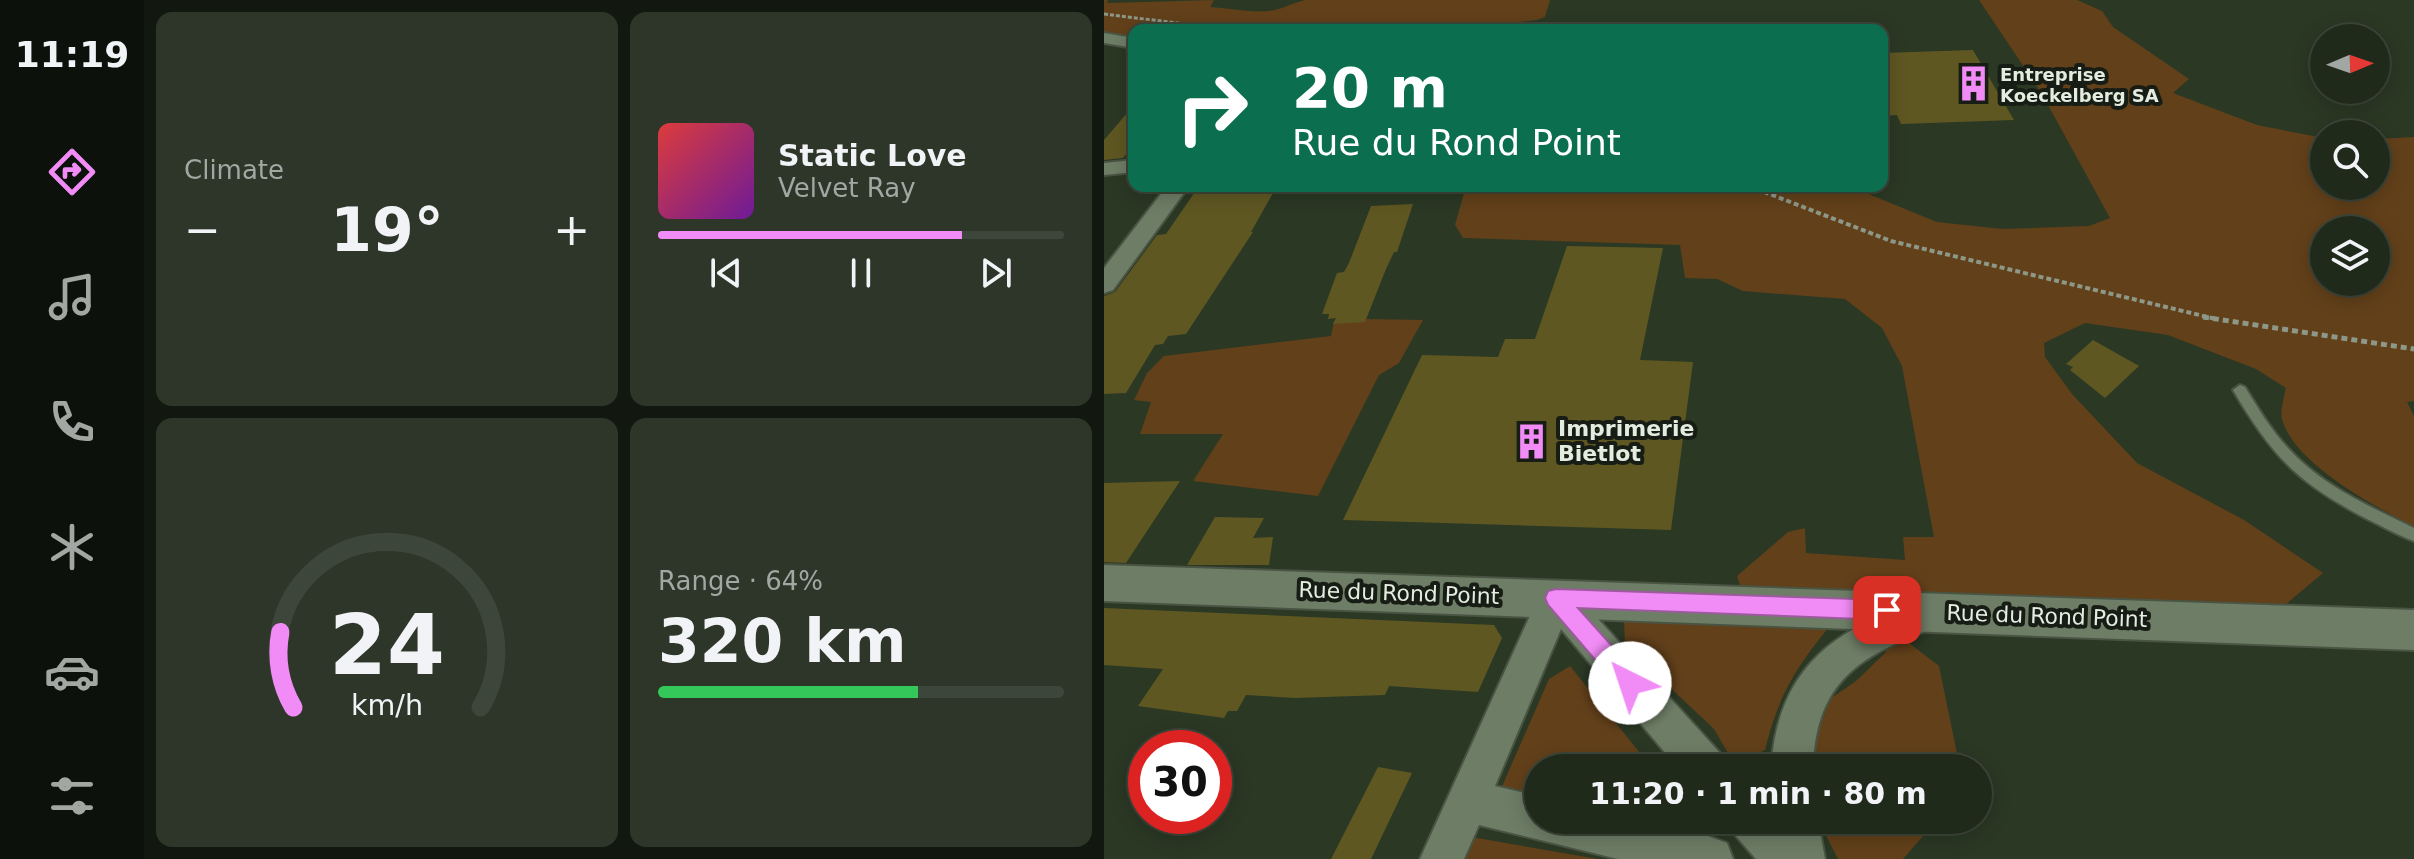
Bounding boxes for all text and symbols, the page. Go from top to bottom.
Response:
north arrow [2310,24,2390,104]
map controls [2310,24,2390,296]
text: 11:19 [15,34,129,75]
text: 20 m [1292,55,1448,120]
icon: right [1160,56,1264,160]
place label: Entreprise Koeckelberg SA [2000,64,2159,106]
building icon: Entreprise Koeckelberg SA [1955,65,1993,103]
button: search [2310,120,2390,200]
text: Rue du Rond Point [1292,122,1621,163]
text: Static Love [778,138,967,173]
icon: directions [44,144,100,200]
text: Climate [184,155,284,185]
text: Velvet Ray [778,173,916,203]
text: 19° [330,195,444,265]
text: − [184,204,221,255]
text: + [553,204,590,255]
button: layers [2310,216,2390,296]
icon: previous [704,251,748,295]
icon: pause [839,251,883,295]
icon: next [974,251,1018,295]
icon: music [44,269,100,325]
icon: phone [44,394,100,450]
place label: Imprimerie Bietlot [1558,416,1694,466]
building icon: Imprimerie Bietlot [1513,422,1551,460]
icon: climate [44,519,100,575]
text: Range · 64% [658,566,823,596]
pin [1853,576,1921,644]
street label: Rue du Rond Point [1298,577,1500,609]
icon: arrive [1865,588,1909,632]
text: 24 [329,597,445,694]
street label: Rue du Rond Point [1946,600,2148,632]
text: 320 km [658,606,907,676]
position arrow [1588,641,1672,725]
icon: car [44,644,100,700]
text: km/h [351,688,423,722]
speed limit sign: 30 [1128,730,1232,834]
icon: filters [44,768,100,824]
text: 11:20 · 1 min · 80 m [1589,776,1927,811]

